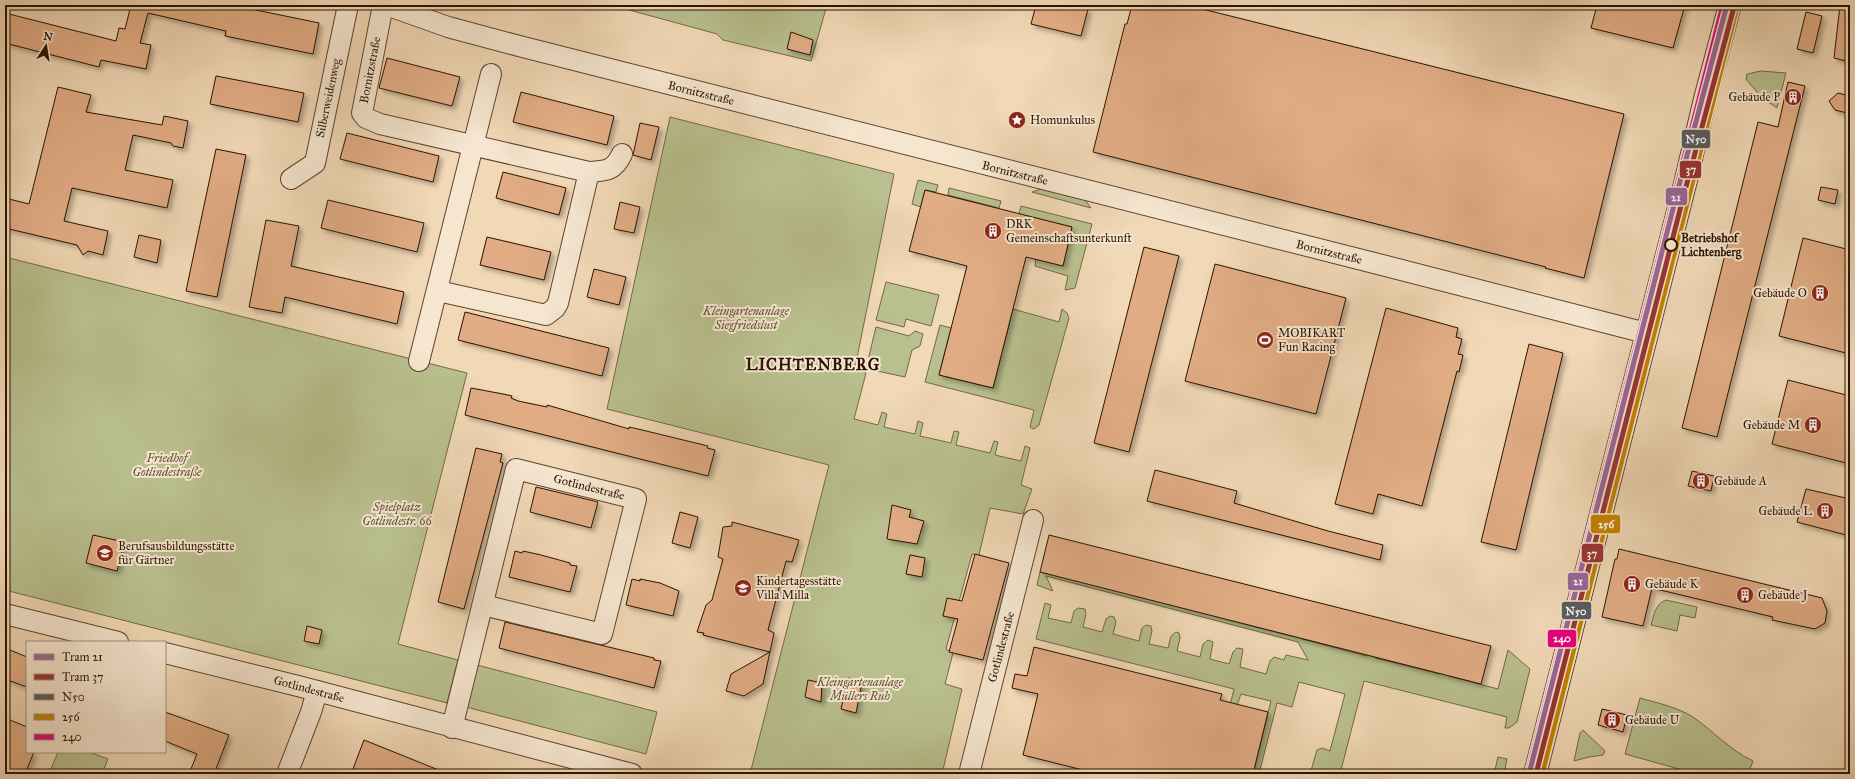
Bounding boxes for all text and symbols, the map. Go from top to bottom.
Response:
north arrow [26,26,66,66]
text: N [42,29,55,44]
street label: Bornitzstraße [357,36,383,104]
street label: Silberweidenweg [313,57,344,139]
street label: Bornitzstraße [667,78,735,108]
building icon: Gebäude P [1783,87,1803,107]
place label: Gebäude P [1728,90,1780,104]
place icon: Homunkulus [1007,110,1027,130]
place label: Homunkulus [1030,113,1095,127]
line badge: N50 [1681,129,1711,149]
text: N50 [1686,133,1707,146]
street label: Bornitzstraße [981,158,1049,188]
line badge: 37 [1679,160,1702,179]
text: 37 [1686,163,1696,177]
line badge: 21 [1665,187,1688,206]
text: 21 [1671,191,1682,204]
place label: DRK Gemeinschaftsunterkunft [1006,217,1132,245]
building icon: DRK Gemeinschaftsunterkunft [983,221,1003,241]
place label: Betriebshof Lichtenberg [1681,231,1742,260]
street label: Bornitzstraße [1295,237,1363,267]
marker: Betriebshof Lichtenberg [1664,238,1678,252]
building icon: Gebäude O [1810,283,1830,303]
place label: Gebäude O [1753,286,1807,300]
park label: Kleingartenanlage Siegfriedslust [702,304,789,332]
place label: MOBIKART Fun Racing [1278,326,1345,355]
sports icon: MOBIKART Fun Racing [1255,330,1275,350]
district label: LICHTENBERG [746,355,880,374]
building icon: Gebäude M [1803,415,1823,435]
place label: Gebäude M [1743,418,1800,432]
park label: Friedhof Gotlindestraße [133,451,202,479]
street label: Gotlindestraße [552,471,626,503]
building icon: Gebäude A [1691,471,1711,491]
place label: Gebäude A [1714,474,1767,488]
park label: Spielplatz Gotlindestr. 66 [362,500,432,528]
building icon: Gebäude L [1815,501,1835,521]
place label: Gebäude L [1758,504,1812,518]
line badge: 256 [1590,514,1621,534]
text: 256 [1598,518,1615,531]
place label: Berufsausbildungsstätte für Gärtner [118,539,235,567]
school or university icon: Berufsausbildungsstätte für Gärtner [95,543,115,563]
line badge: 37 [1581,543,1604,563]
text: 37 [1587,547,1597,561]
line badge: 21 [1567,572,1589,591]
place label: Kindertagesstätte Villa Milla [755,574,841,602]
building icon: Gebäude K [1622,574,1642,594]
text: 21 [1573,575,1584,588]
place label: Gebäude K [1645,577,1699,591]
school or university icon: Kindertagesstätte Villa Milla [733,578,753,598]
building icon: Gebäude J [1735,585,1755,605]
place label: Gebäude J [1758,588,1808,603]
line badge: N50 [1561,601,1592,620]
text: N50 [1566,605,1587,618]
street label: Gotlindestraße [985,610,1017,684]
line badge: 240 [1547,629,1577,648]
text: 240 [1553,632,1572,646]
legend [26,641,166,753]
text: Tram 21 [62,650,103,664]
text: Tram 37 [62,670,103,684]
street label: Gotlindestraße [272,673,346,705]
park label: Kleingartenanlage Müllers Ruh [816,675,903,703]
text: N50 [62,690,85,704]
text: 256 [62,710,80,724]
building icon: Gebäude U [1602,710,1622,730]
place label: Gebäude U [1625,713,1680,727]
text: 240 [62,730,82,744]

